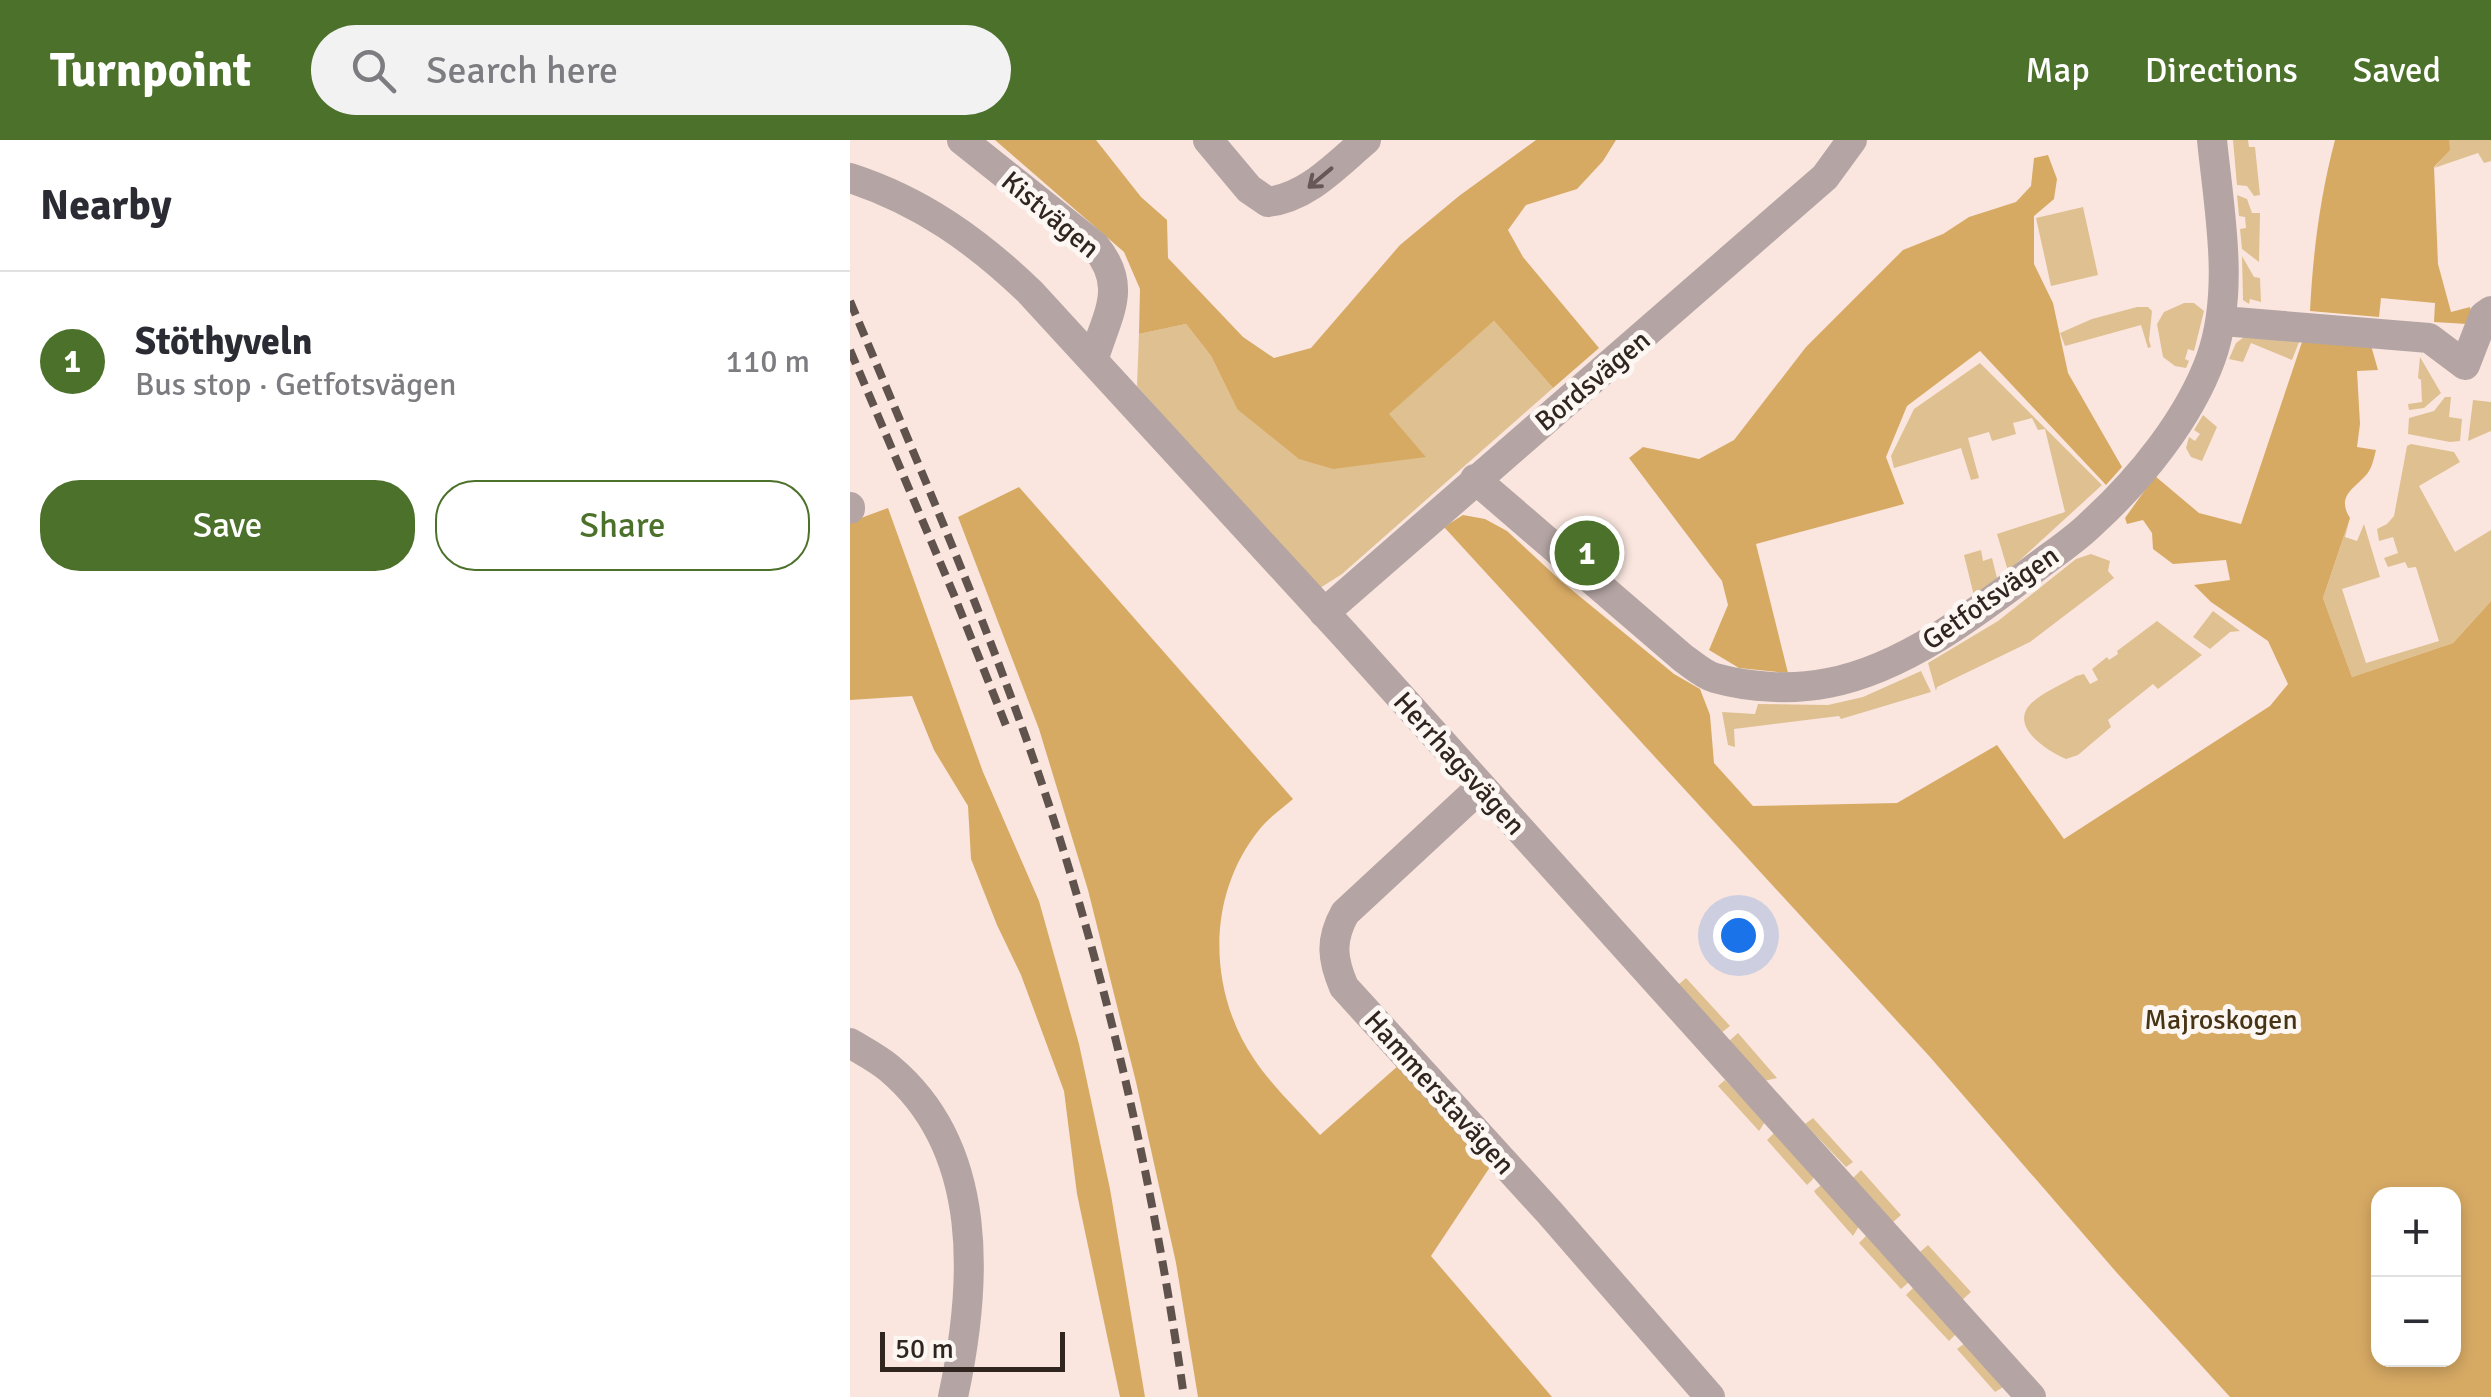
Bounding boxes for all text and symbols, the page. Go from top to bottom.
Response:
search box [311,25,1011,115]
text: Turnpoint [50,41,251,100]
icon: search [346,43,401,98]
text: Search here [426,47,618,94]
text: Map [2025,49,2090,92]
text: Directions [2145,49,2298,92]
text: Saved [2353,49,2441,92]
street label: Kistvägen [994,164,1106,266]
one-way arrow [1308,167,1334,189]
text: Nearby [40,180,172,231]
text: Stöthyveln [135,318,313,365]
street label: Bordsvägen [1528,323,1657,439]
text: 1 [64,342,81,381]
text: 110 m [726,342,810,381]
text: Bus stop · Getfotsvägen [135,365,457,404]
button: Save [40,480,415,571]
button: Share [435,480,810,571]
pin: 1 [1554,516,1620,590]
street label: Getfotsvägen [1916,538,2065,657]
street label: Herrhagsvägen [1386,685,1532,842]
your location [1713,910,1764,961]
park label: Majroskogen [2144,1003,2298,1037]
street label: Hammerstavägen [1357,1004,1522,1182]
map controls [2371,1187,2461,1367]
button: + [2371,1187,2461,1277]
button: − [2371,1277,2461,1367]
scale bar [880,1327,1065,1372]
text: 50 m [895,1332,954,1366]

